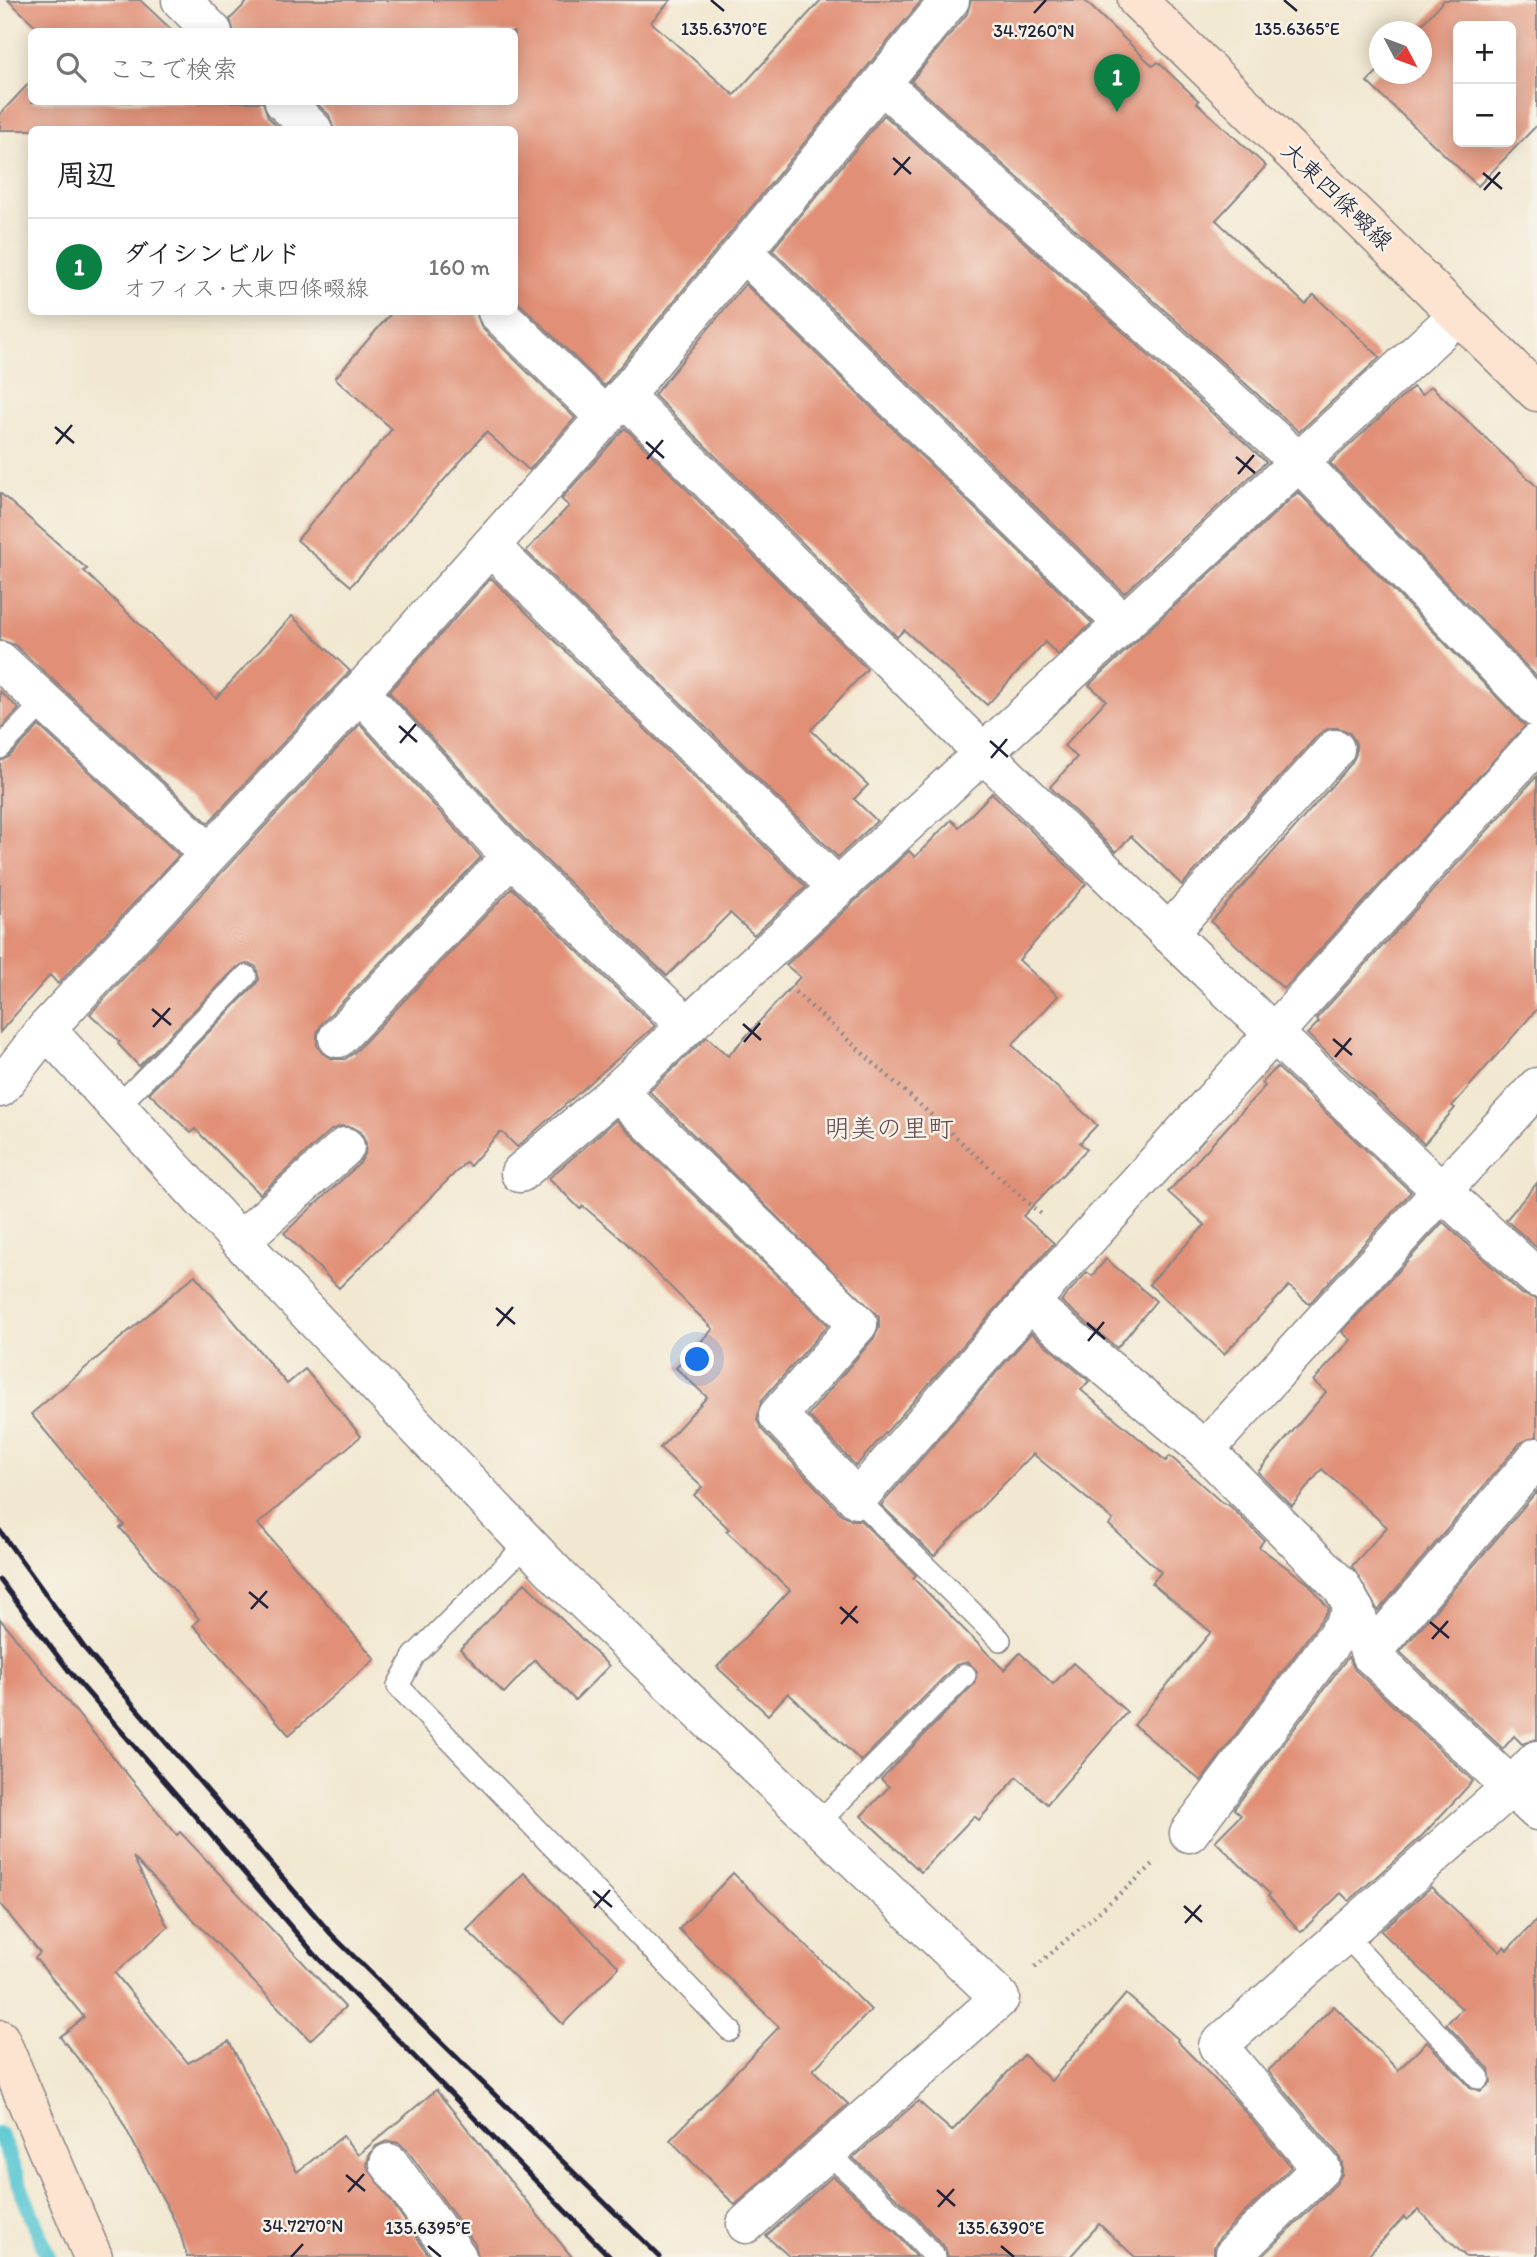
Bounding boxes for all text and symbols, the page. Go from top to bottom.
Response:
text: 135.6370°E [681,18,767,40]
text: 135.6365°E [1254,18,1340,40]
text: 34.7260°N [993,20,1075,42]
north arrow [1369,21,1432,84]
map controls [1453,21,1516,147]
button: + [1453,21,1516,84]
search box [28,28,518,105]
icon: search [52,48,90,86]
text: ここで検索 [108,53,238,85]
pin: 1 [1094,54,1140,112]
button: − [1453,84,1516,147]
street label: 大東四條畷線 [1275,135,1399,256]
text: 周辺 [56,156,116,193]
text: ダイシンビルド [123,237,301,269]
text: 1 [74,253,84,281]
text: 160 m [428,253,490,281]
text: オフィス · 大東四條畷線 [123,274,369,302]
district label: 明美の里町 [824,1112,954,1144]
your location [680,1342,714,1376]
text: 34.7270°N [263,2215,343,2237]
text: 135.6395°E [385,2217,471,2239]
text: 135.6390°E [957,2217,1045,2239]

